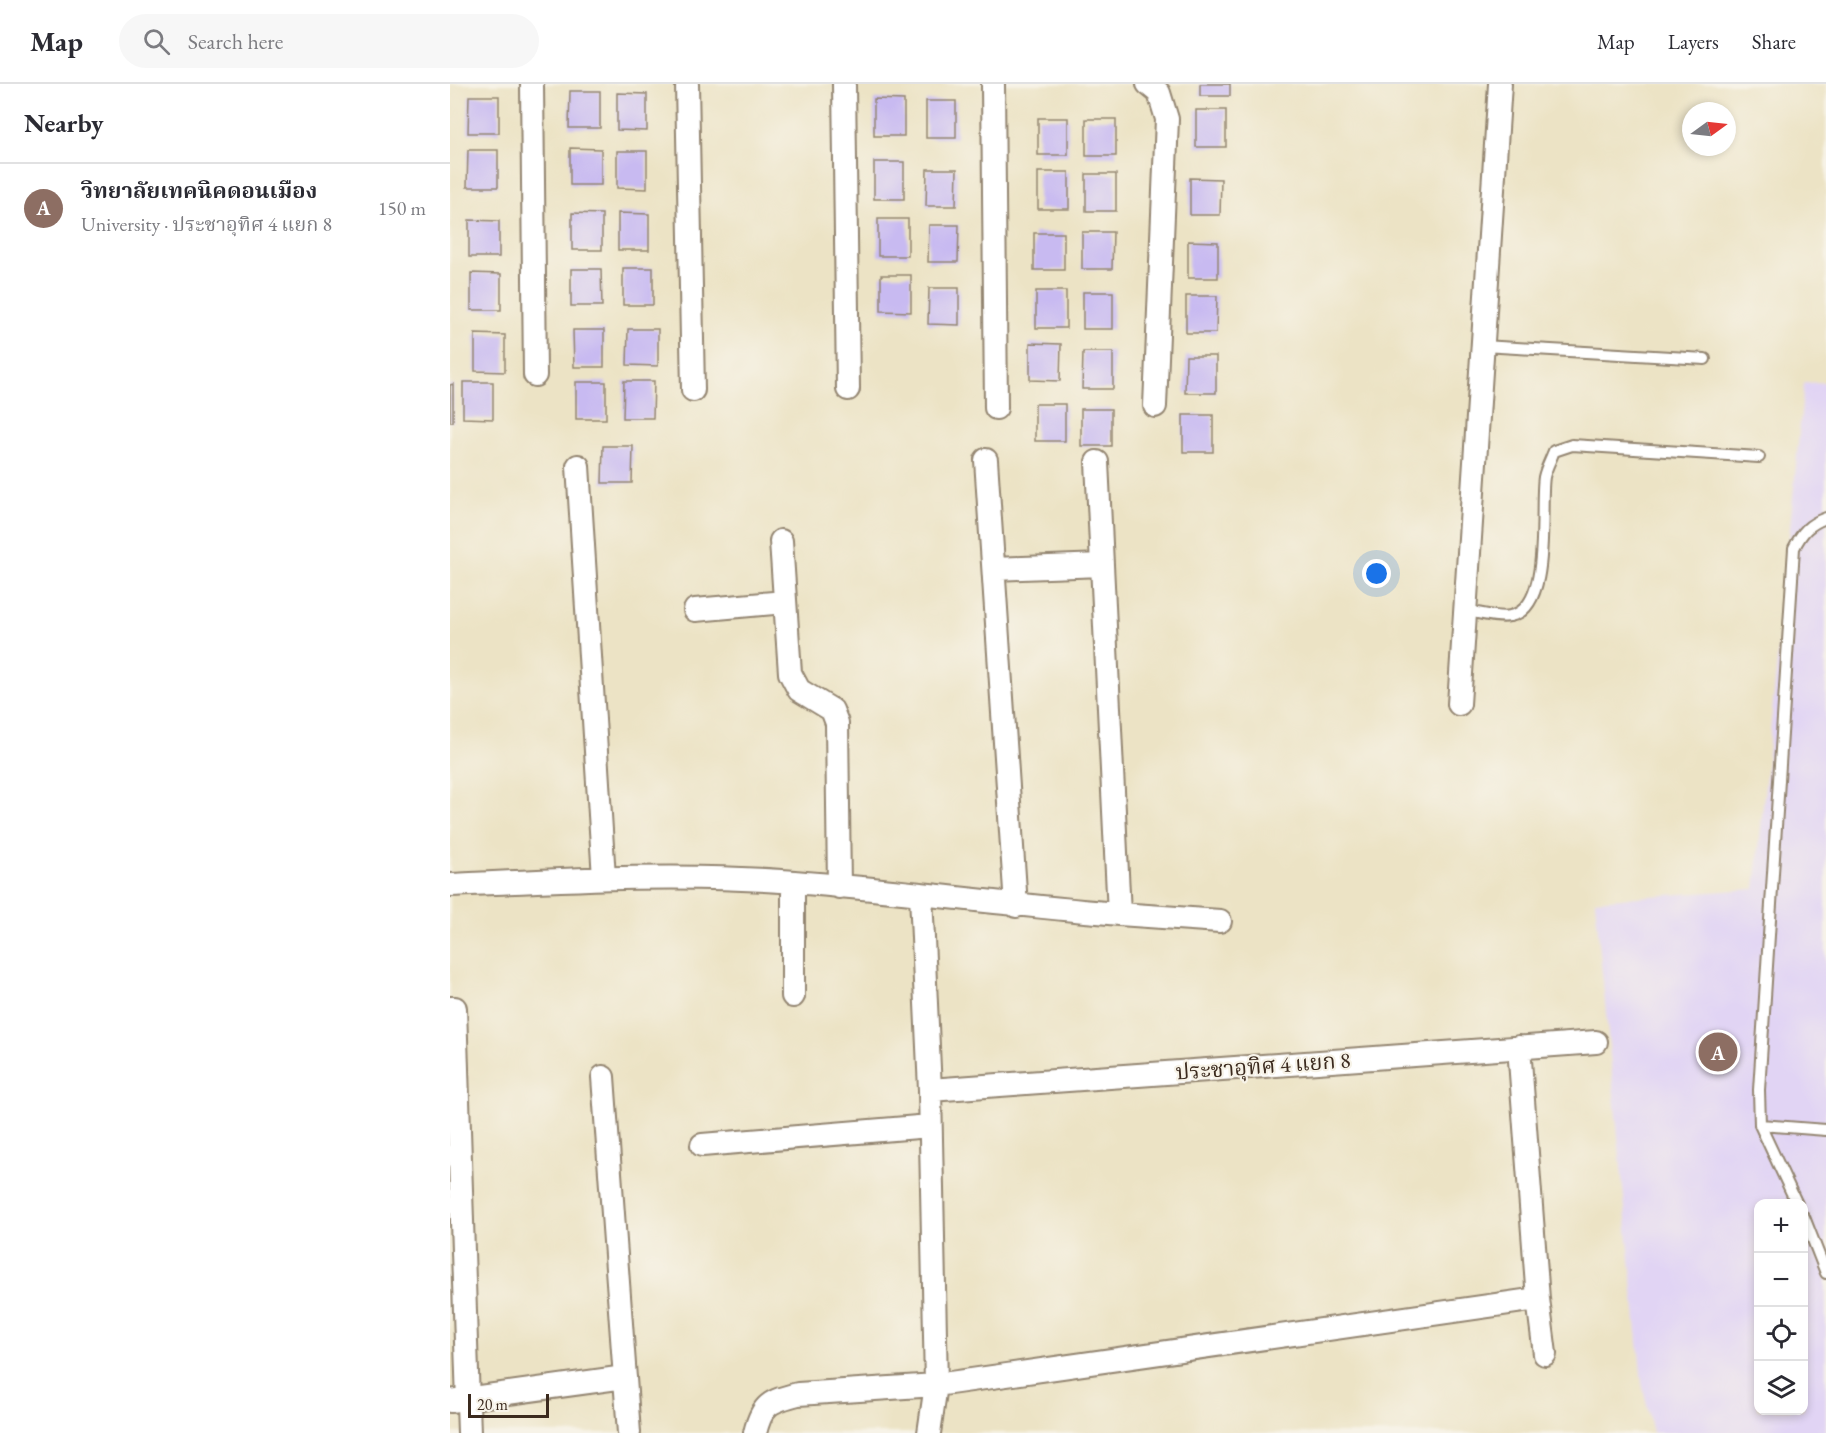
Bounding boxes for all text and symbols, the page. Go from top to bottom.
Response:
search box [119,14,539,68]
text: Map [30,23,83,59]
icon: search [140,25,173,58]
text: Search here [188,27,283,56]
text: Map [1597,28,1635,55]
text: Layers [1668,28,1719,55]
text: Share [1752,28,1796,55]
north arrow [1682,102,1736,156]
text: Nearby [24,106,104,140]
text: วิทยาลัยเทคนิคดอนเมือง [81,176,317,205]
text: A [36,195,51,221]
text: 150 m [378,195,426,221]
text: University · ประชาอุทิศ 4 แยก 8 [81,211,332,237]
your location [1362,559,1391,588]
pin: A [1698,1030,1738,1074]
street label: ประชาอุทิศ 4 แยก 8 [1174,1045,1352,1087]
map controls [1754,1199,1808,1415]
button: + [1754,1199,1808,1253]
button: − [1754,1253,1808,1307]
button: locate [1754,1307,1808,1361]
button: layers [1754,1361,1808,1415]
scale bar [468,1391,549,1418]
text: 20 m [477,1394,508,1415]

